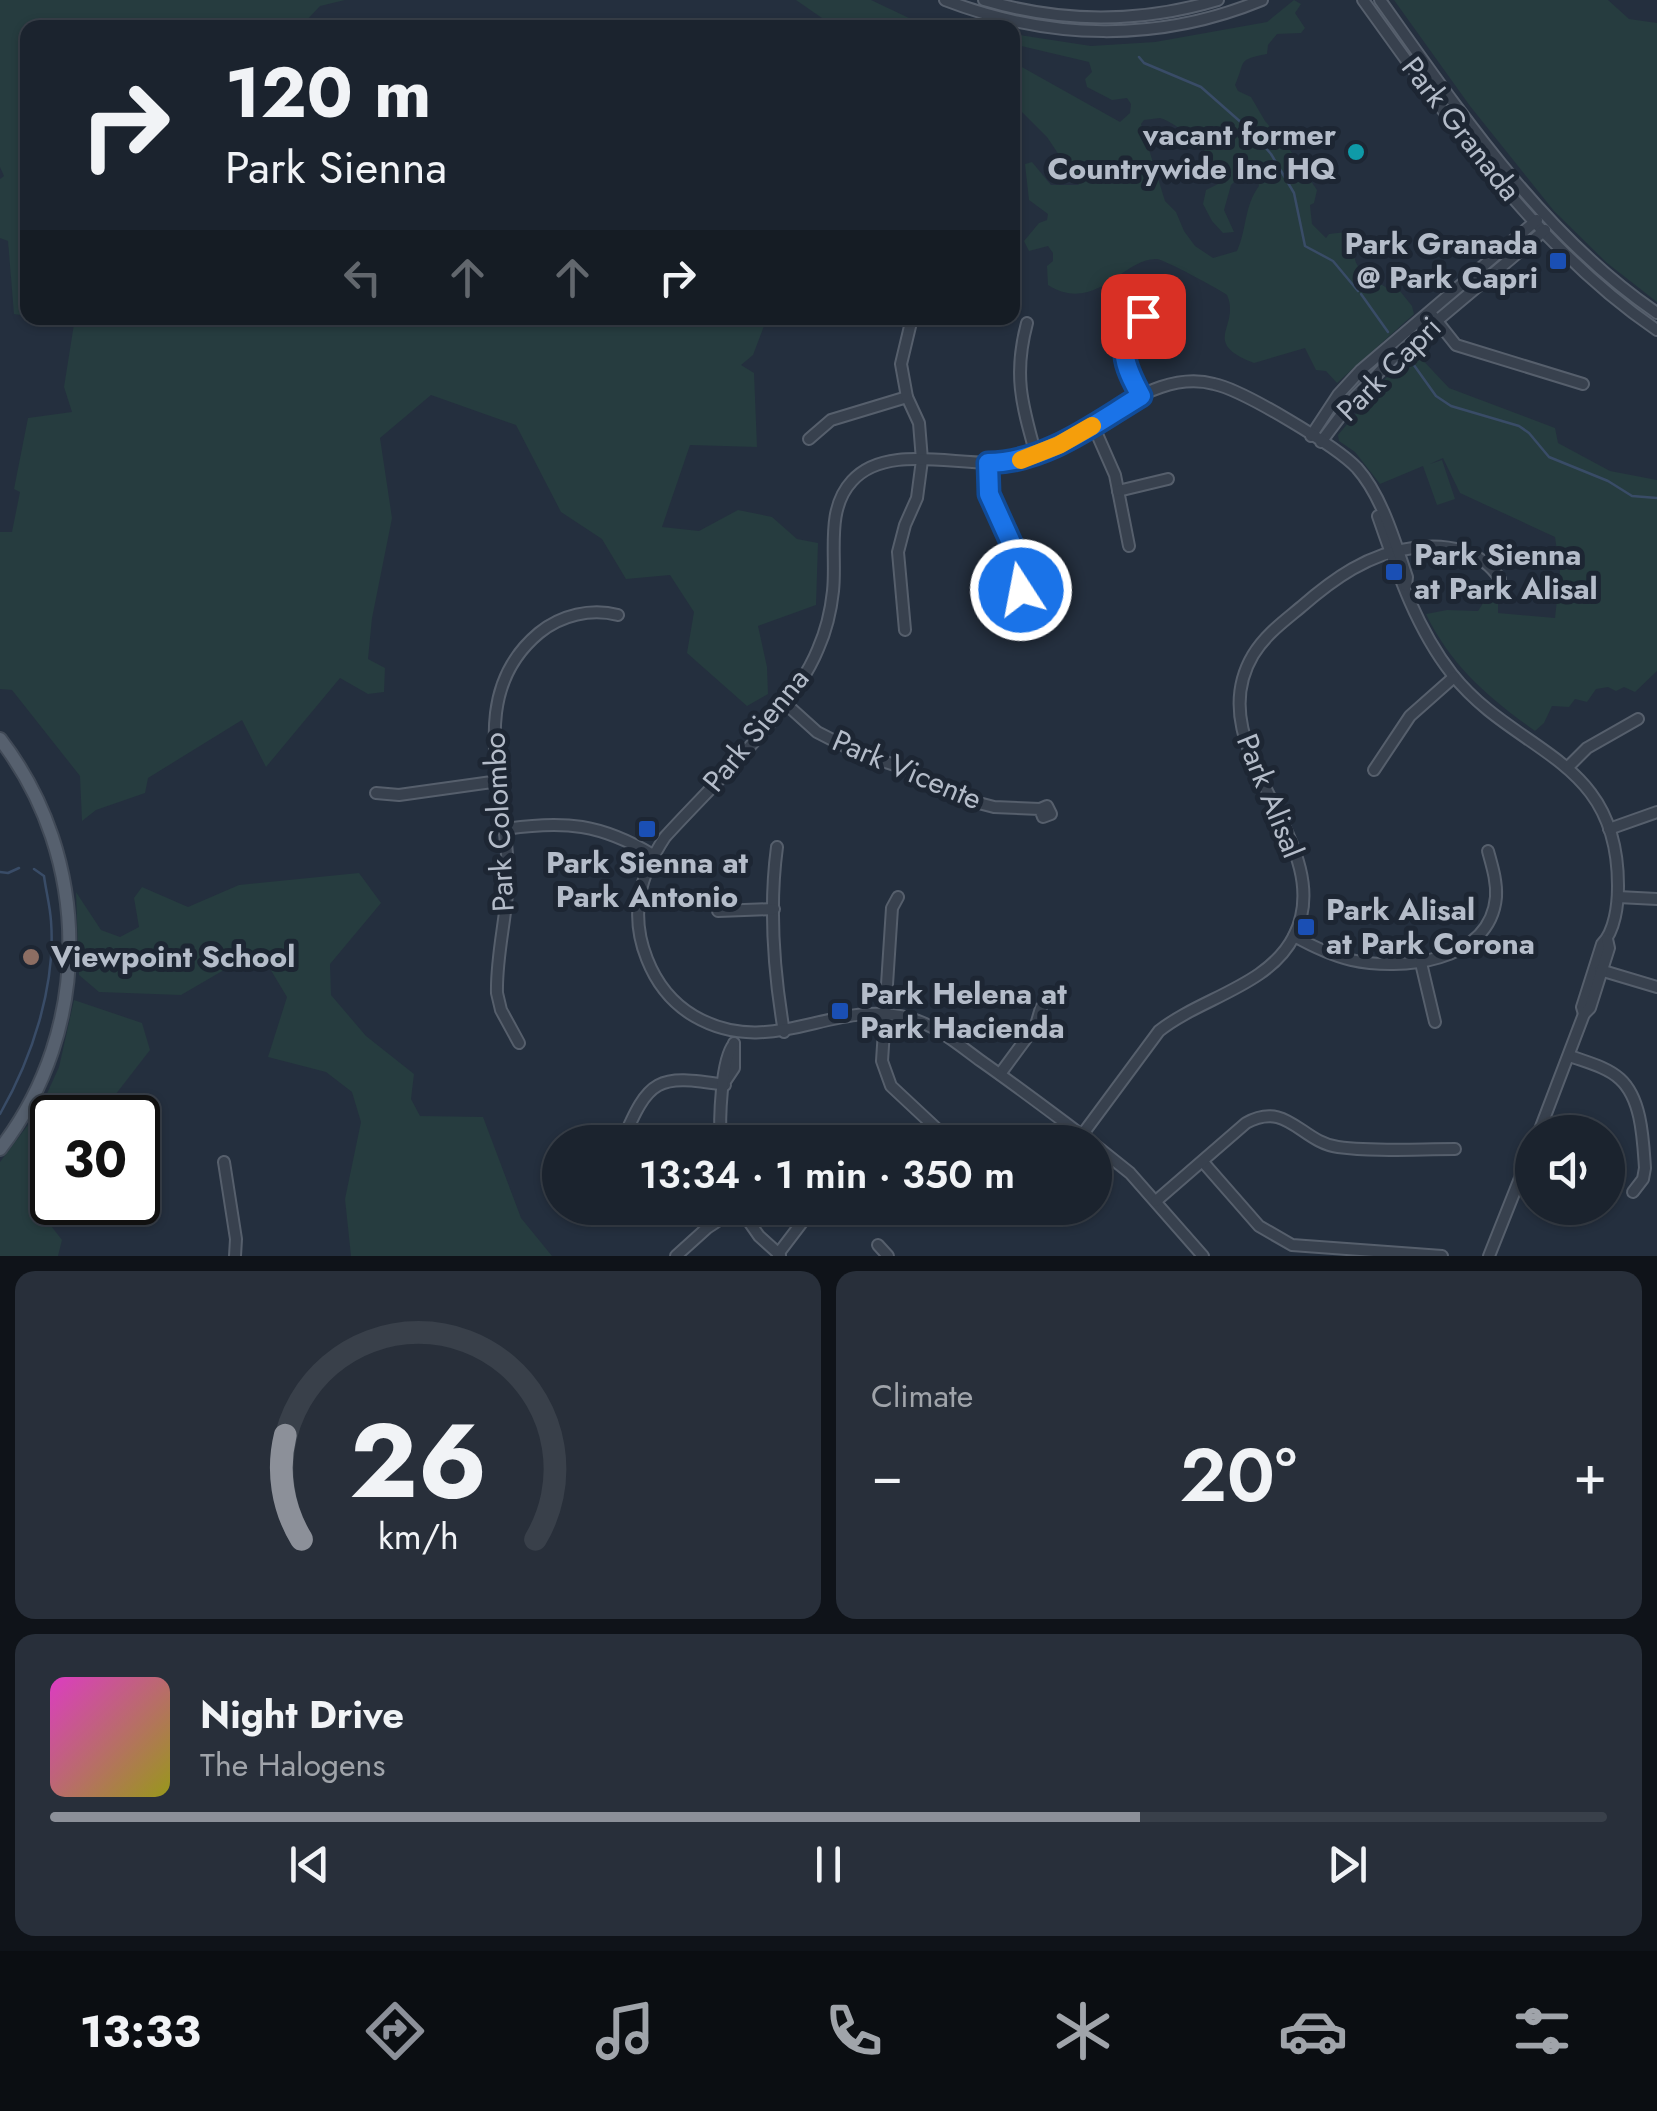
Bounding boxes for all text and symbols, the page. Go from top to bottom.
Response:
text: 120 m [225,42,431,143]
street label: Park Granada [1391,48,1531,210]
icon: right [60,60,190,190]
place label: vacant former Countrywide Inc HQ [1048,113,1337,190]
text: Park Sienna [225,135,447,200]
marker: vacant former Countrywide Inc HQ [1345,141,1367,163]
place label: Park Granada @ Park Capri [1344,222,1538,299]
icon: left [335,250,390,305]
icon: ahead [440,250,495,305]
icon: ahead [545,250,600,305]
icon: right [650,250,705,305]
marker: Park Granada @ Park Capri [1547,250,1569,272]
pin [1101,274,1186,359]
icon: arrive [1116,289,1171,344]
street label: Park Capri [1327,307,1451,431]
place label: Park Sienna at Park Alisal [1414,533,1598,610]
position arrow [969,538,1073,642]
marker: Park Sienna at Park Alisal [1383,561,1405,583]
street label: Park Sienna [692,659,819,801]
street label: Park Vicente [826,719,988,820]
street label: Park Alisal [1226,727,1315,864]
street label: Park Colombo [472,731,525,913]
marker: Park Sienna at Park Antonio [636,818,658,840]
place label: Park Sienna at Park Antonio [546,841,749,918]
place label: Park Alisal at Park Corona [1326,888,1535,965]
marker: Park Alisal at Park Corona [1295,916,1317,938]
place label: Viewpoint School [50,935,295,978]
marker: Viewpoint School [20,946,42,968]
place label: Park Helena at Park Hacienda [860,972,1067,1049]
marker: Park Helena at Park Hacienda [829,1000,851,1022]
speed limit sign: 30 [30,1095,160,1225]
map controls [1515,1115,1625,1225]
button: sound [1515,1115,1625,1225]
text: 13:34 · 1 min · 350 m [639,1147,1015,1202]
text: Climate [871,1373,973,1419]
text: 26 [349,1386,487,1536]
text: 20° [1180,1421,1297,1529]
text: − [871,1435,903,1515]
text: + [1573,1435,1607,1515]
text: km/h [378,1511,458,1562]
text: Night Drive [200,1687,404,1742]
text: The Halogens [200,1742,385,1788]
icon: previous [282,1837,337,1892]
icon: pause [801,1837,856,1892]
icon: next [1320,1837,1375,1892]
icon: directions [360,1996,430,2066]
icon: music [590,1996,660,2066]
icon: phone [819,1996,889,2066]
icon: climate [1048,1996,1118,2066]
icon: car [1278,1996,1348,2066]
icon: filters [1507,1996,1577,2066]
text: 13:33 [80,1999,201,2064]

